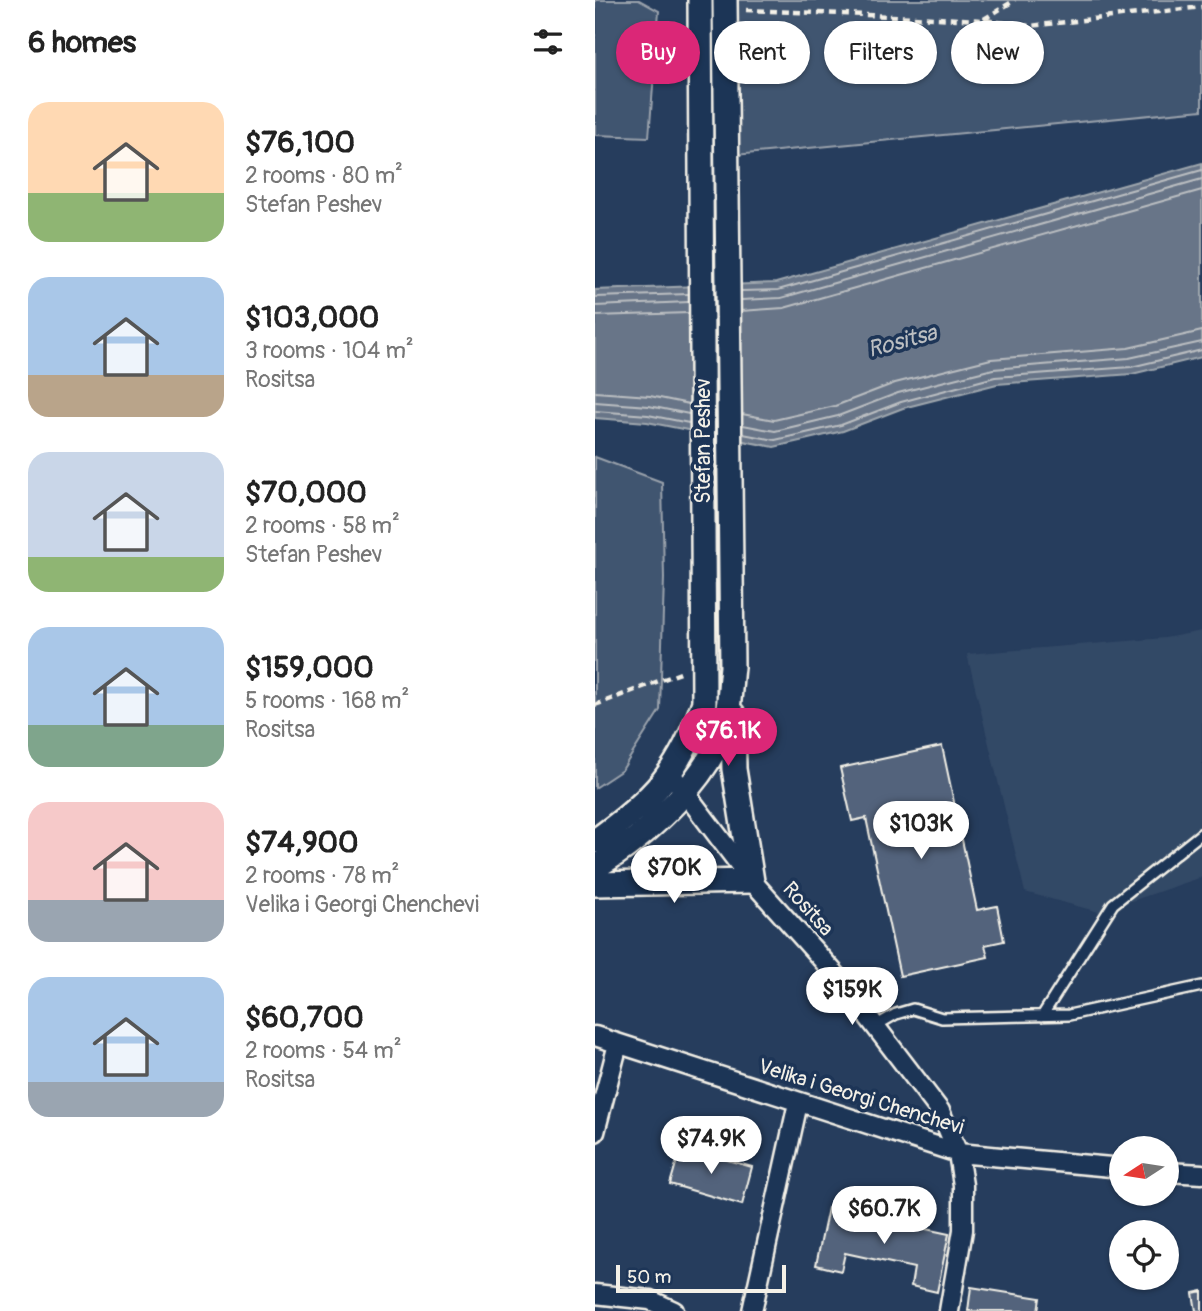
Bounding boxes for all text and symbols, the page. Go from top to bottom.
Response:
chip: Buy [616,21,700,84]
chip: Rent [714,21,810,84]
chip: Filters [824,21,937,84]
chip: New [951,21,1044,84]
icon: filters [529,23,567,61]
text: 6 homes [28,24,136,61]
text: $76,100 [245,124,355,161]
icon: home [84,130,168,214]
text: 2 rooms · 80 m² [245,161,403,190]
text: Stefan Peshev [245,190,382,219]
text: $103,000 [245,299,379,336]
icon: home [84,305,168,389]
water label: Rositsa [864,318,941,364]
text: 3 rooms · 104 m² [245,336,414,365]
text: Rositsa [245,365,315,394]
street label: Stefan Peshev [690,378,717,504]
text: $70,000 [245,474,367,511]
icon: home [84,480,168,564]
text: 2 rooms · 58 m² [245,511,400,540]
text: Stefan Peshev [245,540,382,569]
text: $159,000 [245,649,374,686]
icon: home [84,655,168,739]
text: 5 rooms · 168 m² [245,686,409,715]
pin: $76.1K [671,708,785,768]
text: Rositsa [245,715,315,744]
text: $76.1K [695,716,761,745]
pin: $103K [872,802,970,861]
text: $103K [889,809,953,838]
text: $74,900 [245,824,359,861]
icon: home [84,830,168,914]
pin: $70K [633,846,715,905]
text: $70K [647,853,701,882]
text: 2 rooms · 78 m² [245,861,399,890]
street label: Rositsa [776,876,840,942]
text: Velika i Georgi Chenchevi [245,890,479,919]
pin: $159K [803,968,901,1027]
text: $159K [822,975,882,1004]
text: $60,700 [245,999,364,1036]
icon: home [84,1005,168,1089]
text: 2 rooms · 54 m² [245,1036,402,1065]
street label: Velika i Georgi Chenchevi [755,1053,967,1141]
text: Rositsa [245,1065,315,1094]
pin: $74.9K [654,1116,768,1176]
text: $74.9K [677,1124,745,1153]
north arrow [1109,1136,1179,1206]
map controls [1109,1136,1179,1290]
pin: $60.7K [827,1186,941,1246]
text: $60.7K [848,1194,920,1223]
button: locate [1109,1220,1179,1290]
scale bar [616,1262,786,1294]
text: 50 m [627,1265,671,1289]

